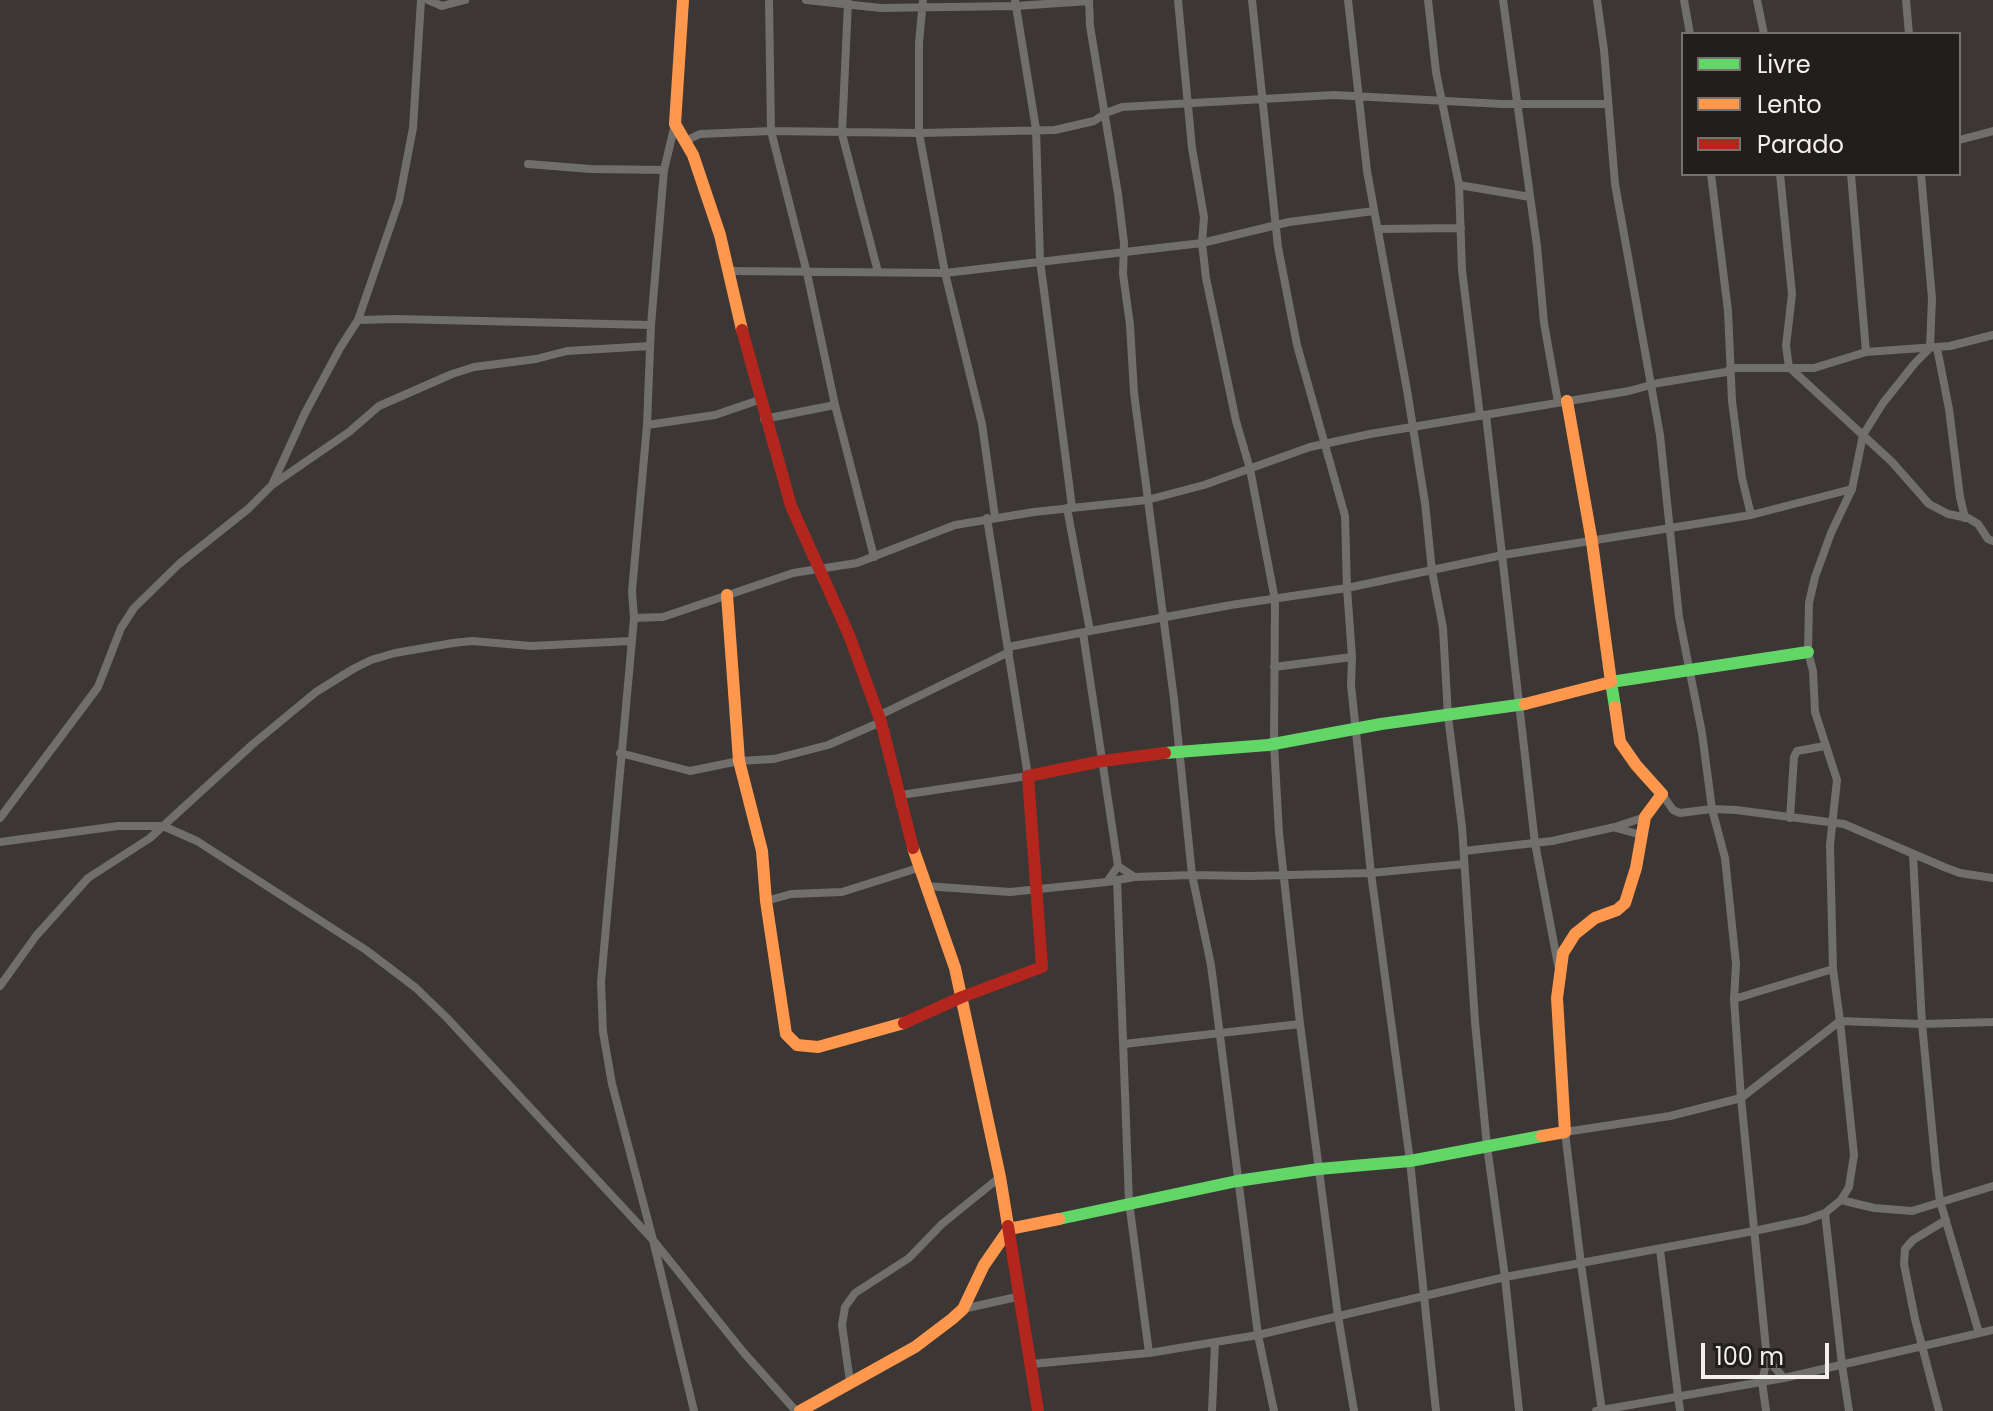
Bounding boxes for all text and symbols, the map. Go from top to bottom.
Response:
legend [1681,32,1961,176]
text: Livre [1757,48,1811,81]
text: Lento [1757,88,1822,121]
text: Parado [1757,128,1844,161]
scale bar [1705,1327,1833,1377]
text: 100 m [1715,1340,1784,1373]

